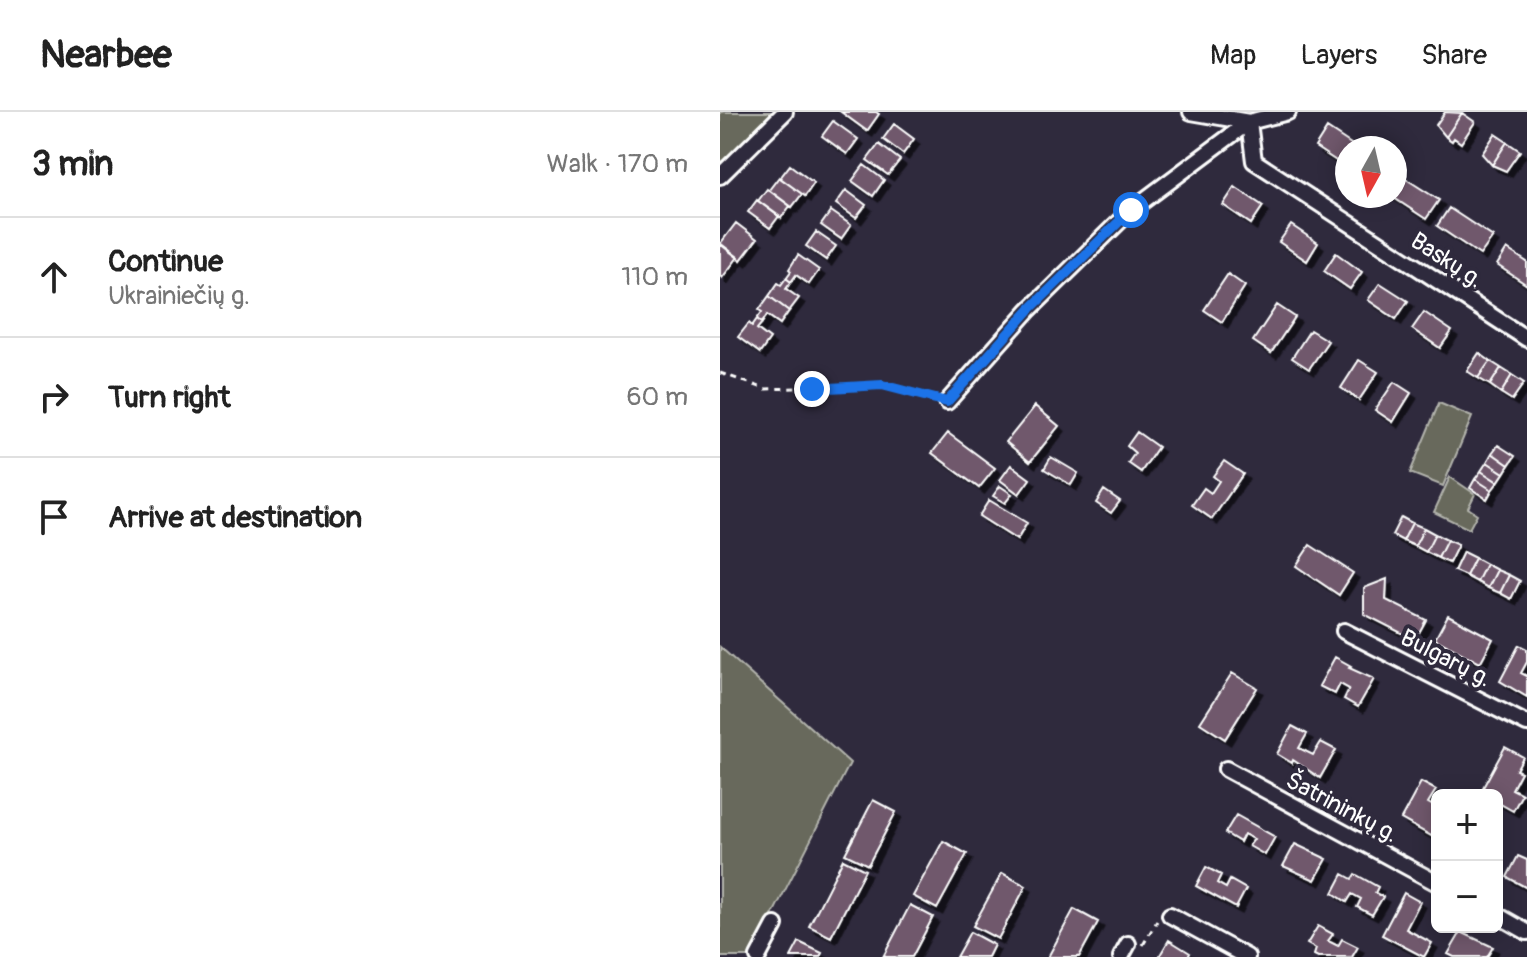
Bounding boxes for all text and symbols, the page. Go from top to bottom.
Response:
text: Nearbee [40,31,172,79]
text: Map [1210,38,1256,73]
text: Layers [1300,38,1377,73]
text: Share [1421,38,1487,73]
north arrow [1335,136,1407,208]
text: 3 min [32,143,114,186]
text: Walk · 170 m [547,148,688,180]
route start [1113,192,1149,228]
street label: Baskų g. [1405,226,1488,294]
text: Continue [108,243,223,280]
icon: ahead [32,255,76,299]
text: 110 m [621,261,688,293]
text: Ukrainiečių g. [108,280,250,312]
route end [794,371,830,407]
icon: right [32,375,76,419]
text: Turn right [108,379,231,416]
text: 60 m [626,381,688,413]
icon: arrive [32,495,76,539]
text: Arrive at destination [108,499,362,536]
street label: Bulgarų g. [1395,623,1496,694]
street label: Šatrininkų g. [1281,765,1403,849]
map controls [1431,789,1503,933]
button: + [1431,789,1503,861]
button: − [1431,861,1503,933]

